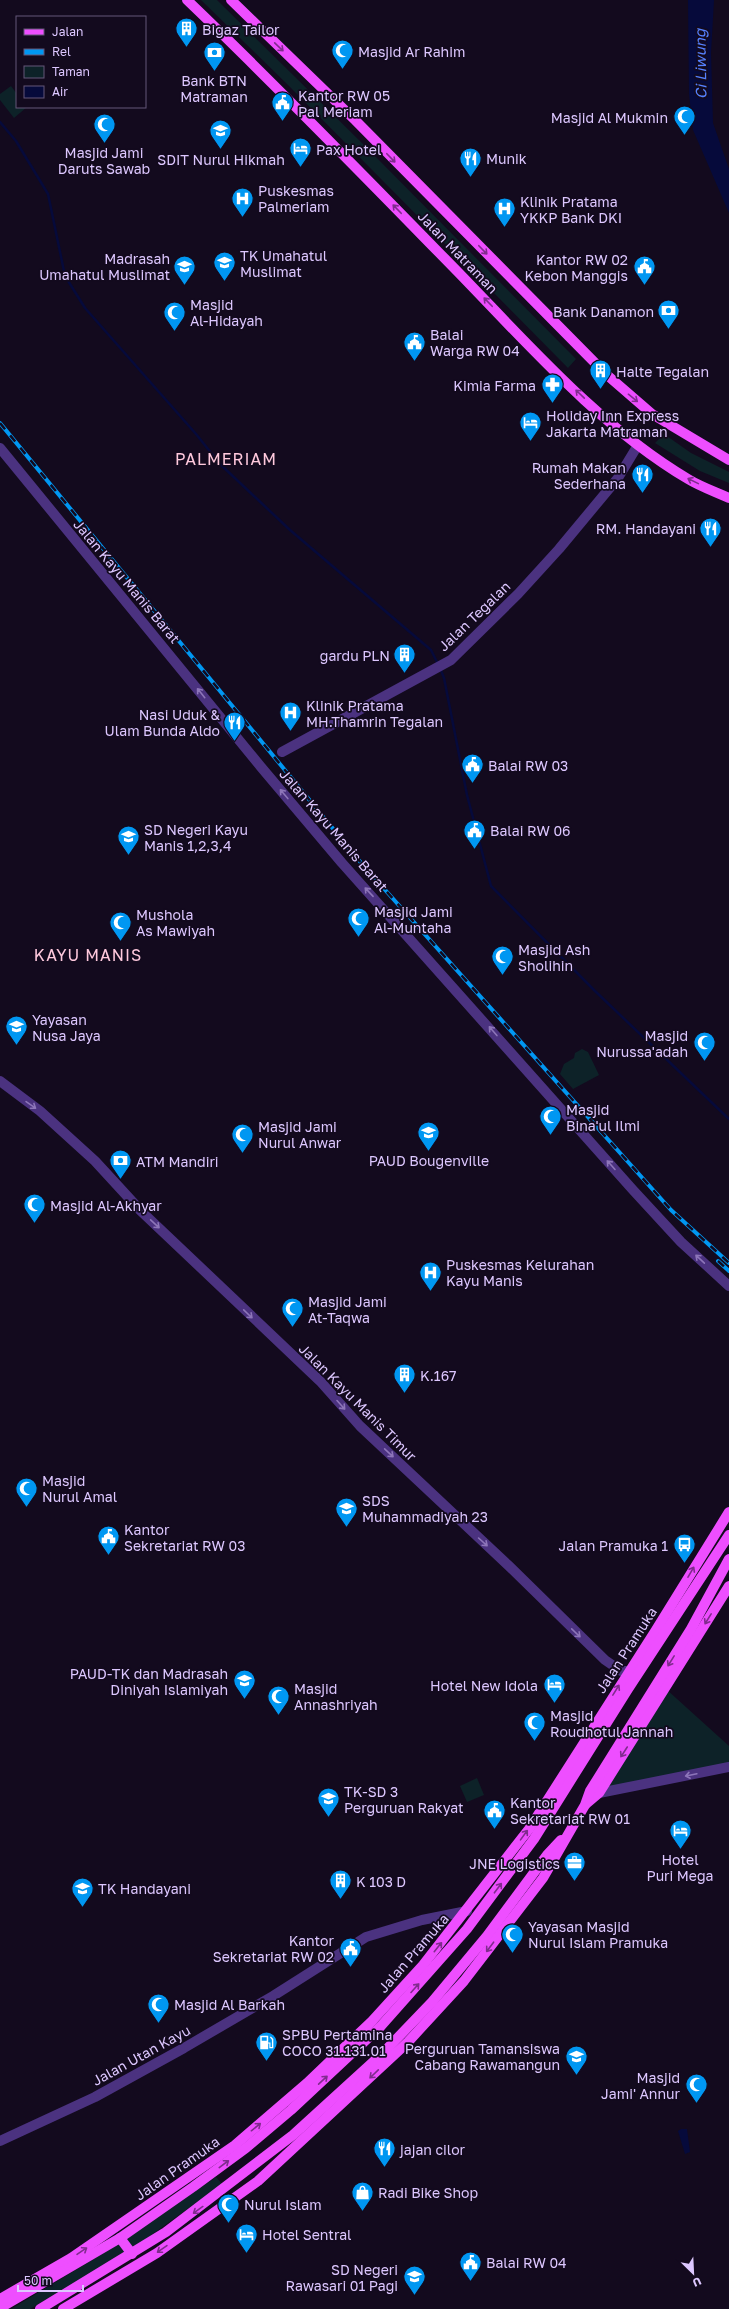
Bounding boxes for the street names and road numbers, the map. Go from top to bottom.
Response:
street label: Jalan Matraman [414,207,502,297]
street label: Jalan Kayu Manis Barat [70,516,184,646]
street label: Jalan Tegalan [435,577,513,655]
street label: Jalan Kayu Manis Barat [276,765,392,895]
street label: Jalan Kayu Manis Timur [296,1340,421,1465]
street label: Jalan Pramuka [592,1604,660,1696]
street label: Jalan Pramuka [374,1910,452,1996]
street label: Jalan Utan Kayu [89,2021,193,2089]
street label: Jalan Pramuka [132,2133,222,2203]

